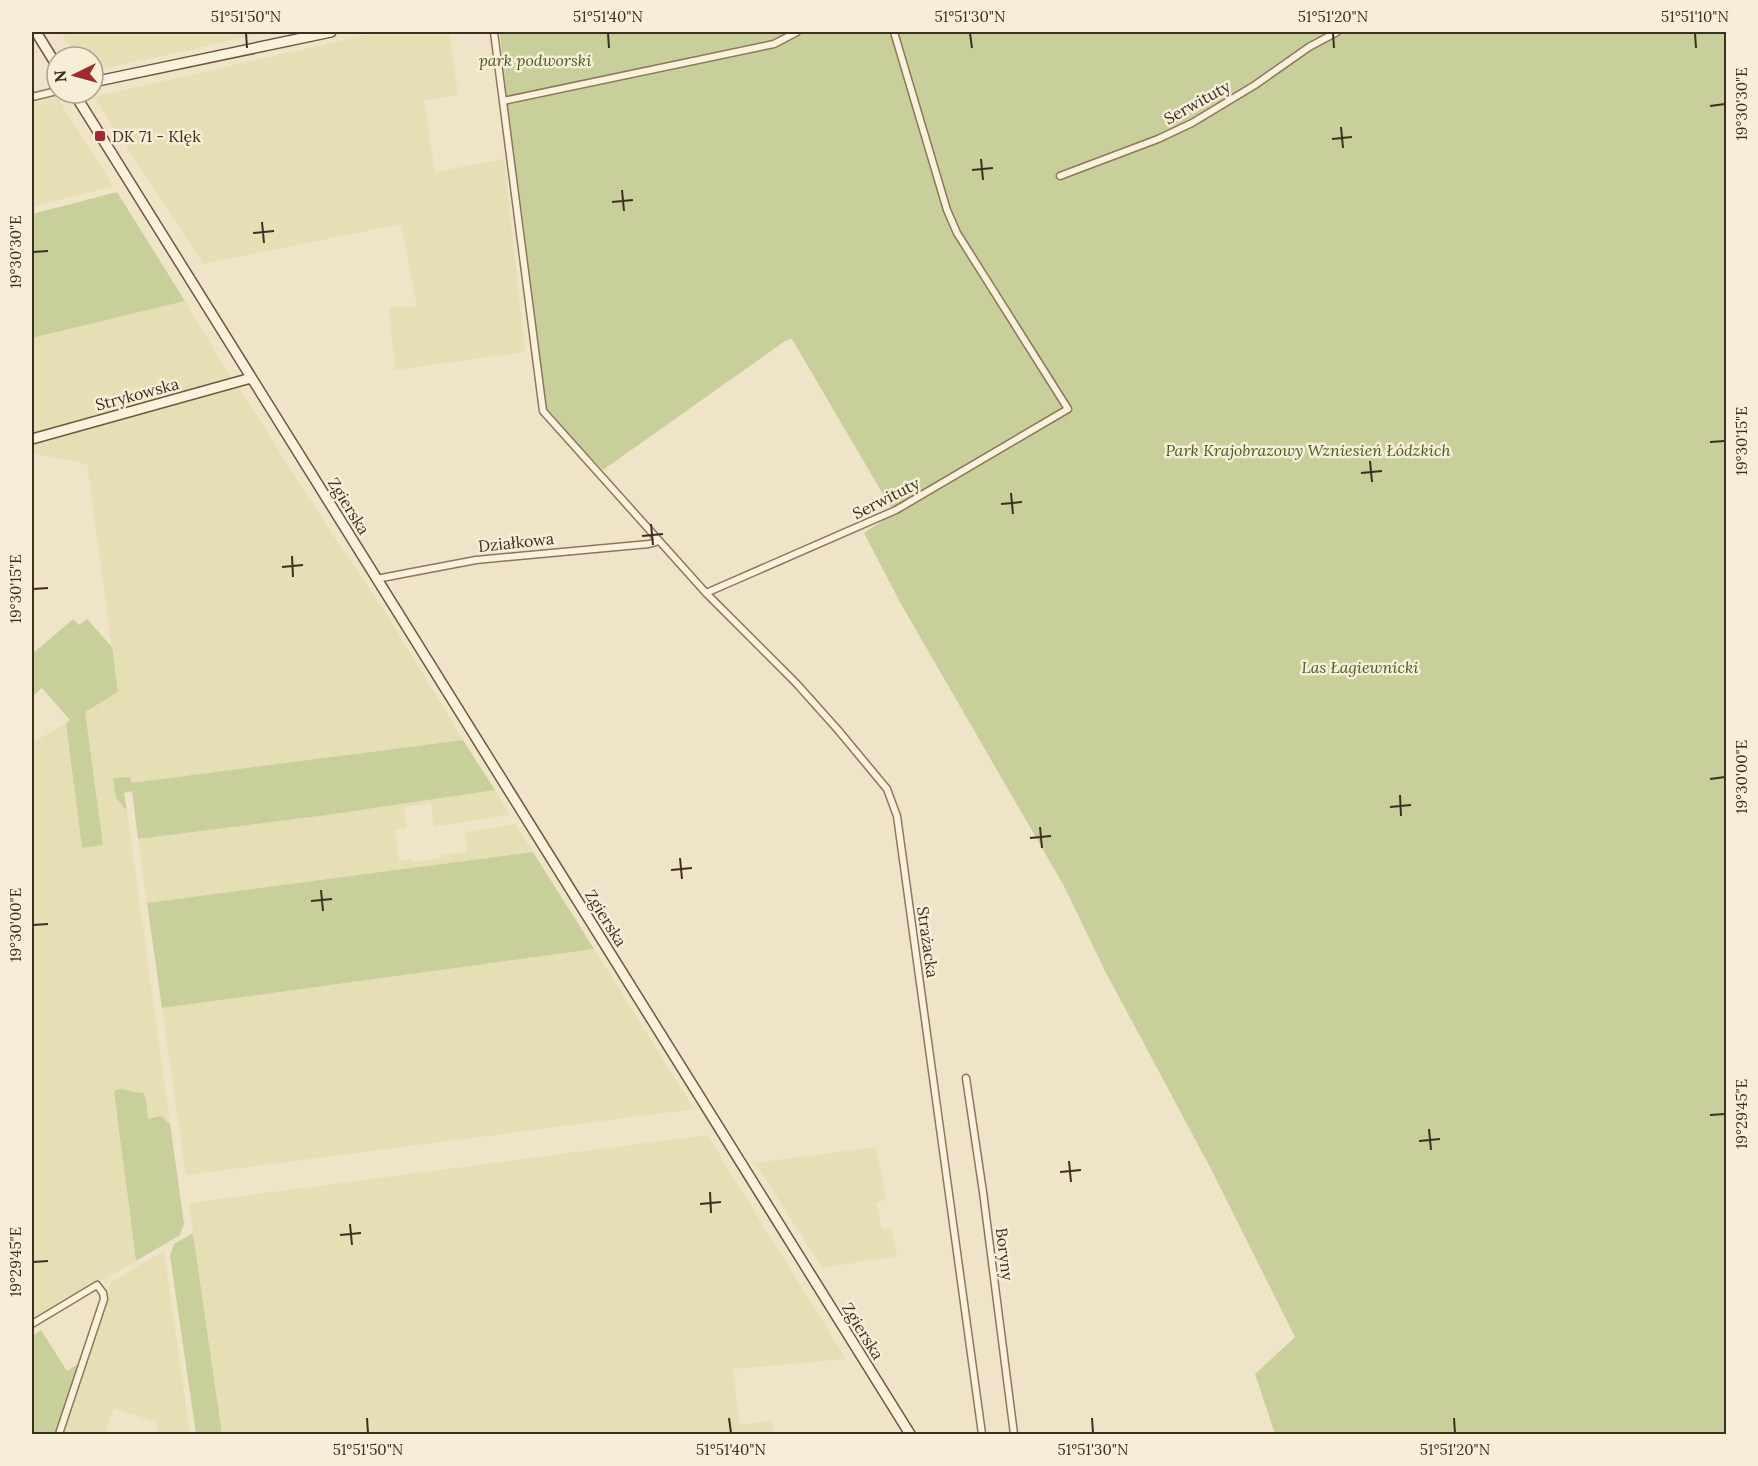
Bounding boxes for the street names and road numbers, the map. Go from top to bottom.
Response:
street label: Serwituty [1160,75,1234,128]
street label: Strykowska [93,373,181,415]
street label: Serwituty [849,472,923,523]
street label: Zgierska [324,474,374,538]
street label: Działkowa [477,528,555,556]
street label: Zgierska [581,886,631,950]
street label: Strażacka [913,905,943,979]
street label: Boryny [992,1226,1018,1282]
street label: Zgierska [838,1299,888,1363]

